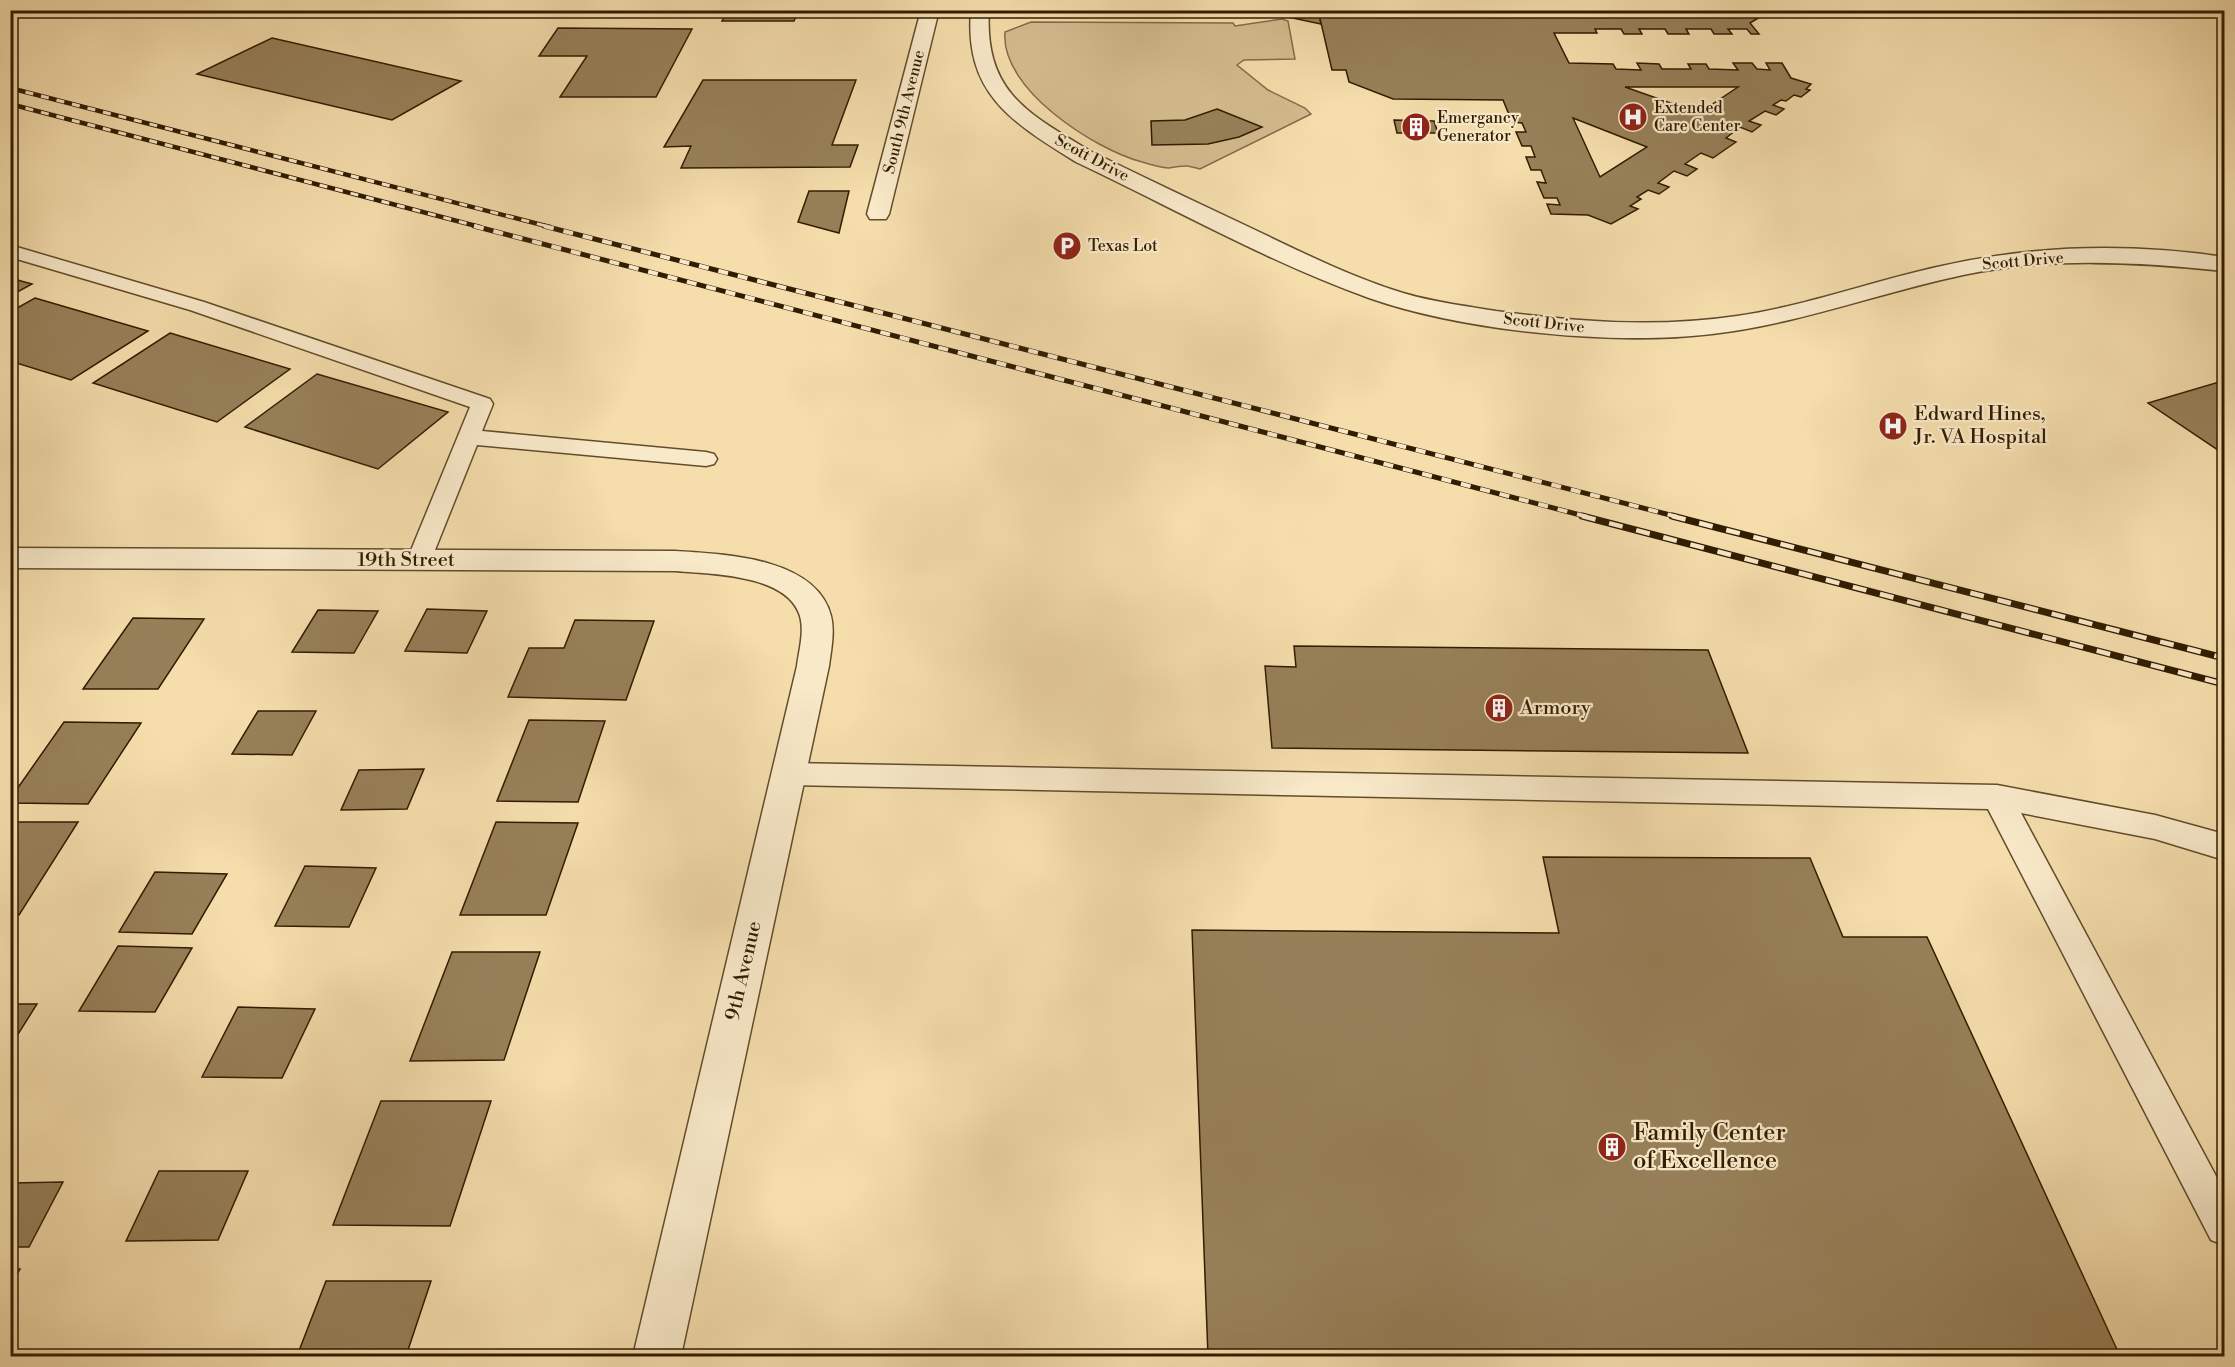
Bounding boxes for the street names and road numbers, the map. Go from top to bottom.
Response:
street label: South 9th Avenue [879,48,929,176]
street label: Scott Drive [1051,130,1133,186]
street label: Scott Drive [1982,247,2064,275]
street label: Scott Drive [1502,309,1586,337]
street label: 19th Street [357,548,455,573]
street label: 9th Avenue [720,919,768,1023]

